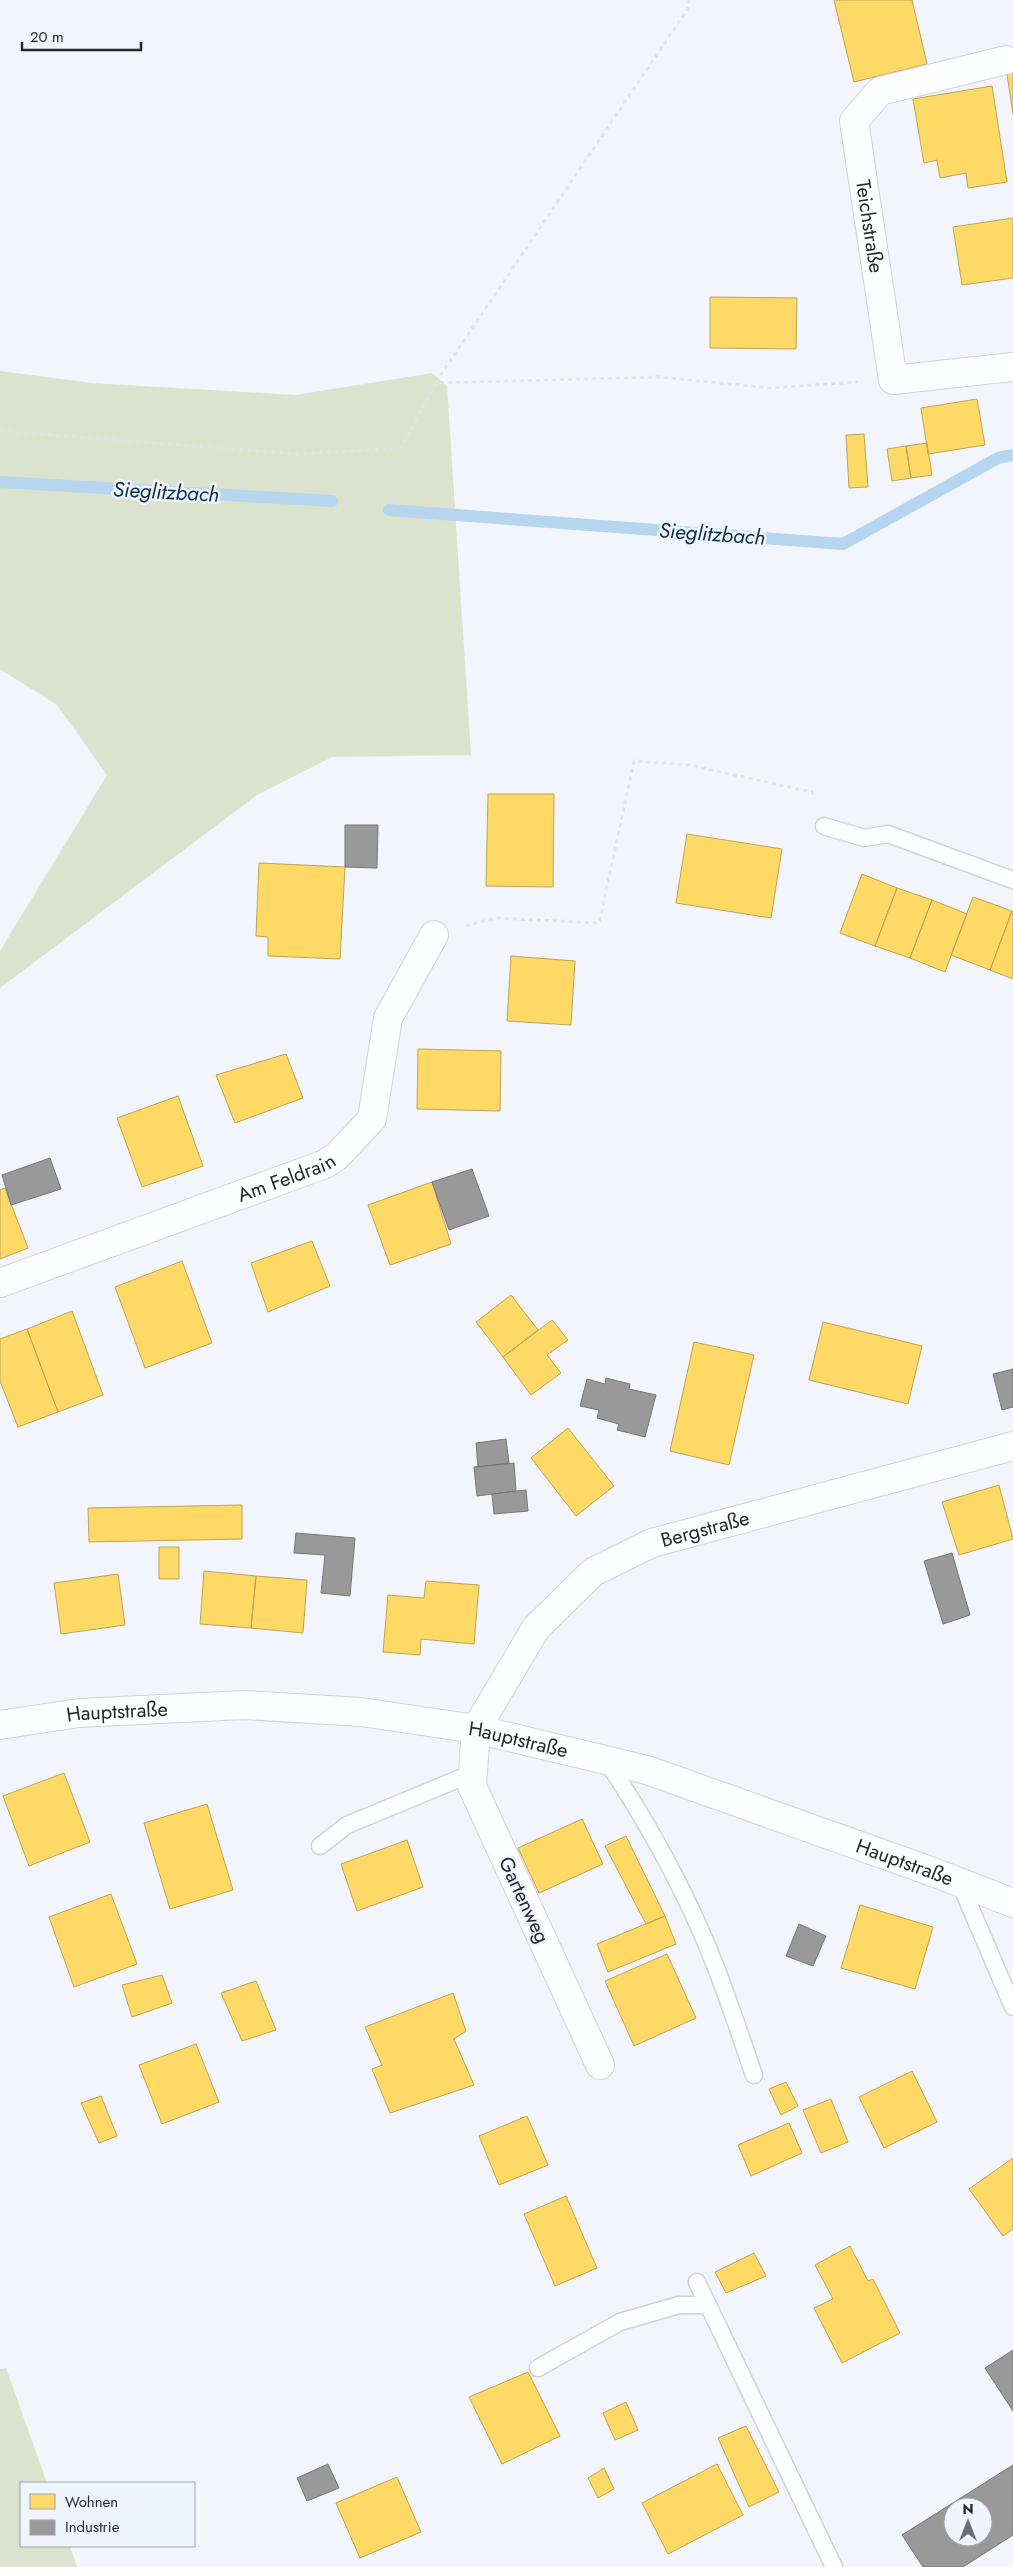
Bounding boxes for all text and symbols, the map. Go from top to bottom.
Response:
scale bar [22,20,141,52]
text: 20 m [30,26,64,48]
street label: Teichstraße [849,178,891,275]
water label: Sieglitzbach [112,474,220,510]
water label: Sieglitzbach [658,515,766,553]
street label: Am Feldrain [233,1146,342,1209]
street label: Bergstraße [657,1503,752,1555]
street label: Hauptstraße [64,1694,169,1729]
street label: Hauptstraße [467,1714,571,1765]
street label: Hauptstraße [852,1831,958,1893]
street label: Gartenweg [491,1852,557,1948]
legend [20,2482,195,2547]
text: Wohnen [65,2491,118,2513]
north arrow [943,2497,993,2547]
text: N [962,2499,974,2519]
text: Industrie [65,2516,120,2538]

